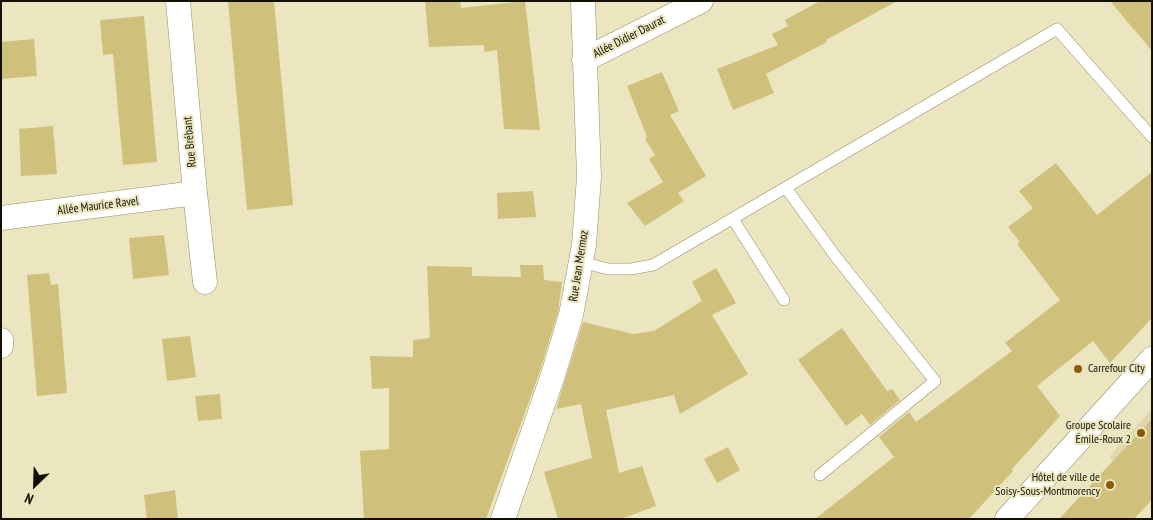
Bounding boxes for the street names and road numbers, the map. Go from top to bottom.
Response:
street label: Allée Didier Daurat [591,13,667,61]
street label: Rue Brébant [181,116,199,168]
street label: Allée Maurice Ravel [57,194,139,218]
street label: Rue Jean Mermoz [566,229,592,303]

